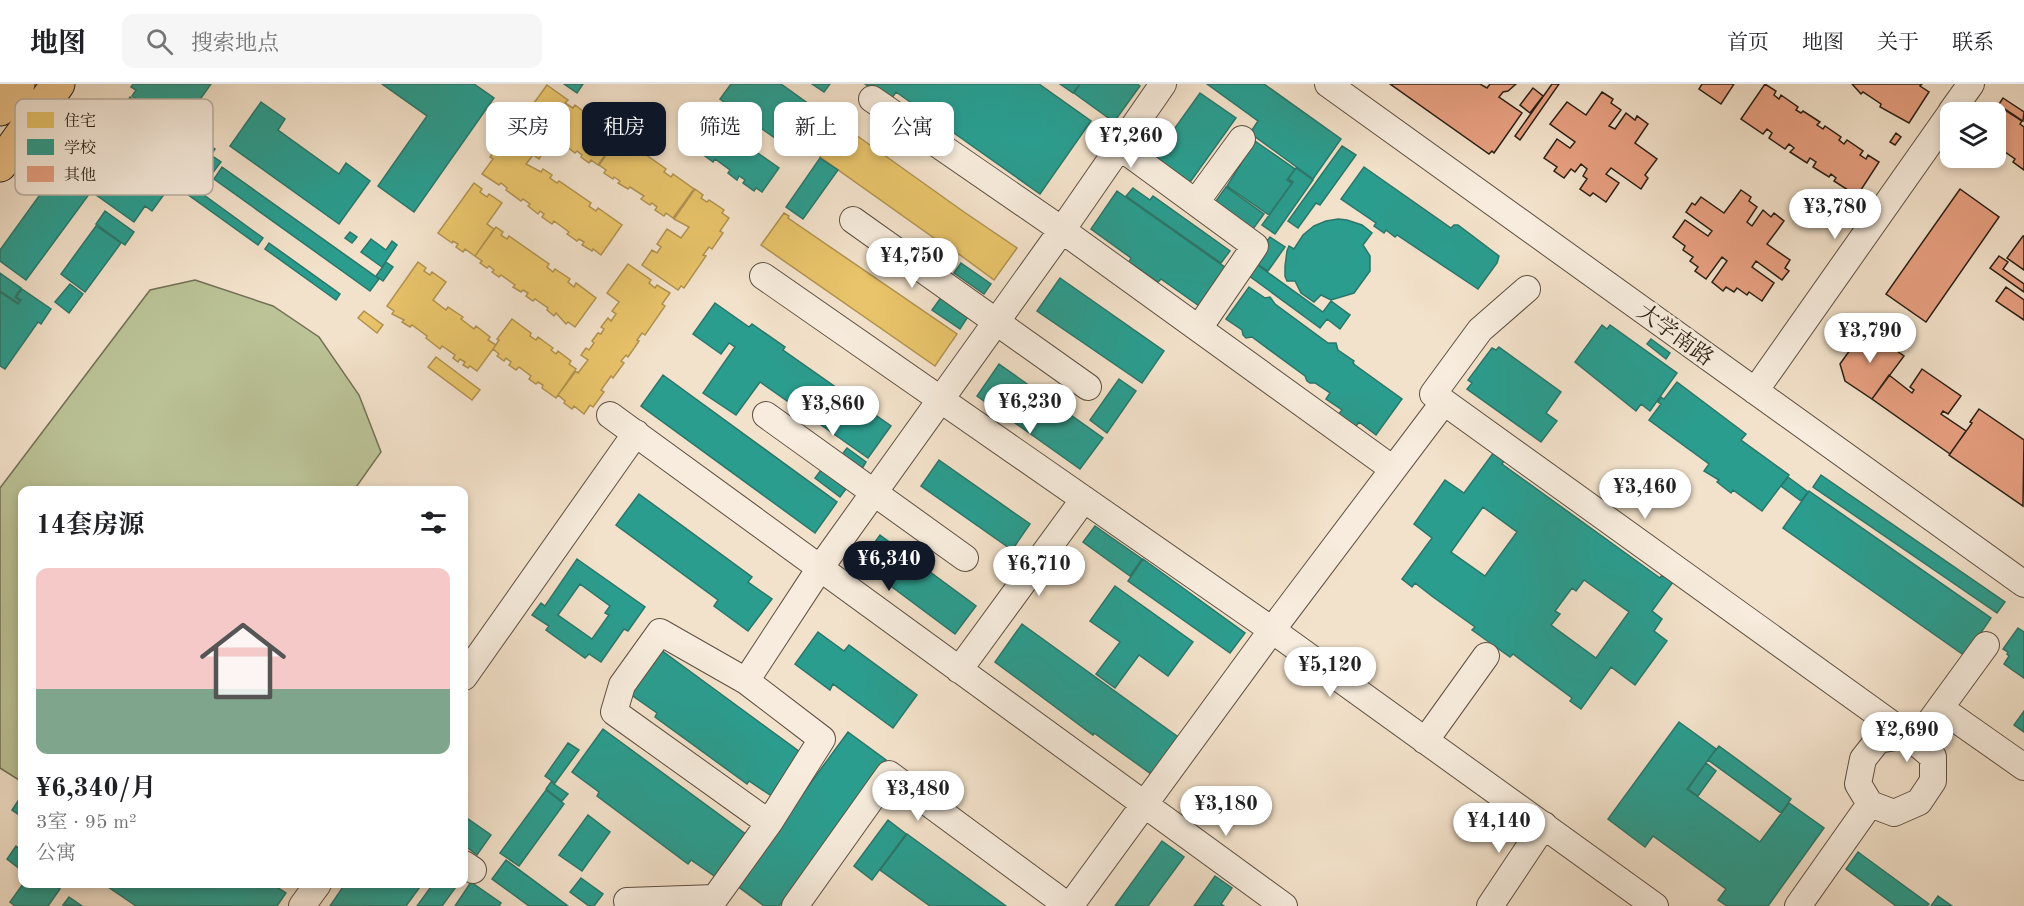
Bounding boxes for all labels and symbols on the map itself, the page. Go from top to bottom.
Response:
legend [15,99,213,195]
text: 住宅 [64,112,96,130]
pin: ¥7,260 [1082,118,1180,169]
text: 学校 [64,139,96,157]
text: 其他 [64,166,96,184]
pin: ¥3,780 [1786,189,1884,240]
pin: ¥4,750 [863,238,961,289]
street label: 大学南路 [1633,299,1718,370]
pin: ¥3,790 [1821,313,1919,364]
pin: ¥6,230 [981,384,1079,435]
pin: ¥3,860 [784,386,882,437]
pin: ¥3,460 [1596,469,1694,520]
pin: ¥6,340 [840,541,938,592]
pin: ¥6,710 [990,546,1088,597]
pin: ¥5,120 [1281,647,1379,698]
pin: ¥2,690 [1858,712,1956,763]
pin: ¥3,480 [869,771,967,822]
pin: ¥3,180 [1177,786,1275,837]
pin: ¥4,140 [1450,803,1548,854]

